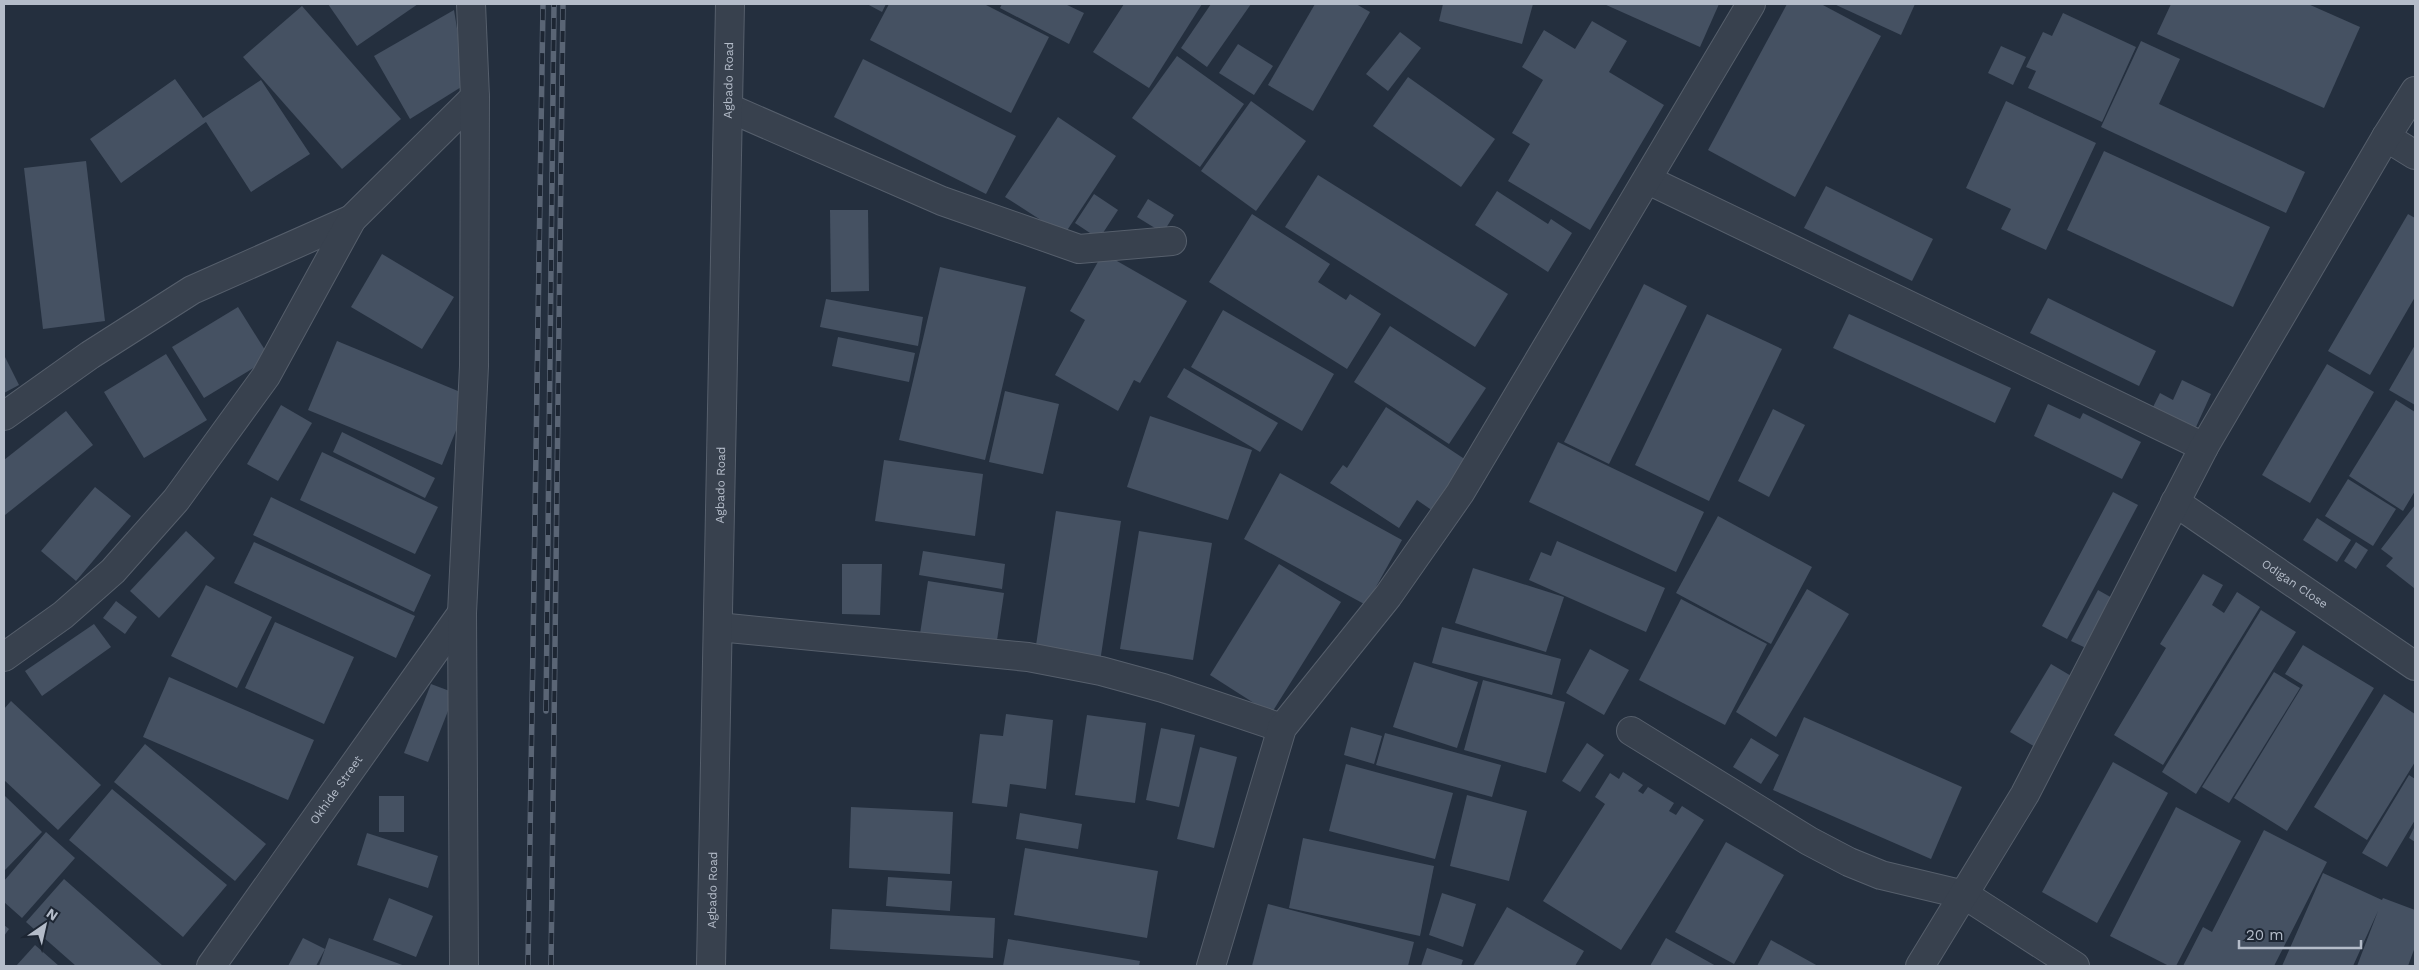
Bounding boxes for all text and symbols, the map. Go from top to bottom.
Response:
street label: Agbado Road [721,42,736,119]
street label: Agbado Road [713,447,728,524]
street label: Odigan Close [2259,556,2330,611]
street label: Okhide Street [307,753,365,827]
street label: Agbado Road [705,851,720,929]
north arrow [20,900,70,950]
text: N [43,905,61,924]
scale bar [2239,918,2362,950]
text: 20 m [2246,926,2284,944]

